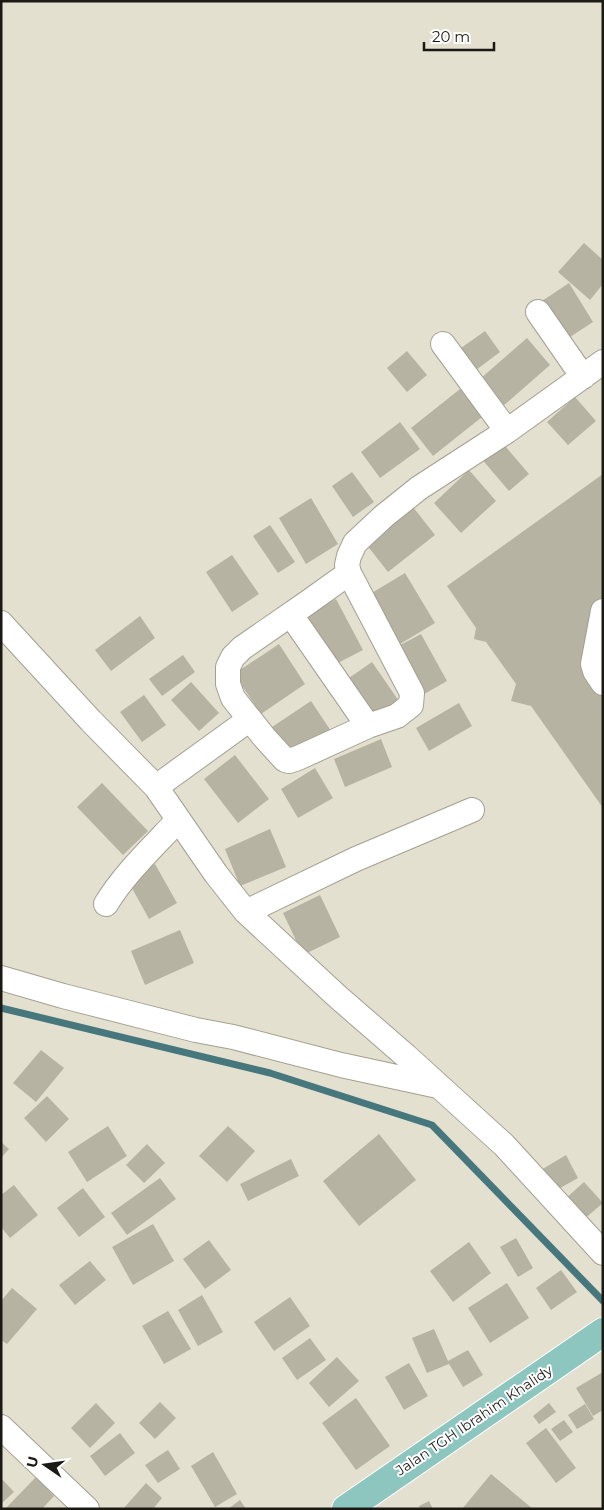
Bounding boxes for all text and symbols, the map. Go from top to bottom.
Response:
scale bar [424,20,494,52]
text: 20 m [432,27,470,46]
street label: Jalan TGH Ibrahim Khalidy [391,1361,556,1480]
north arrow [20,1440,70,1490]
text: U [22,1455,42,1469]

